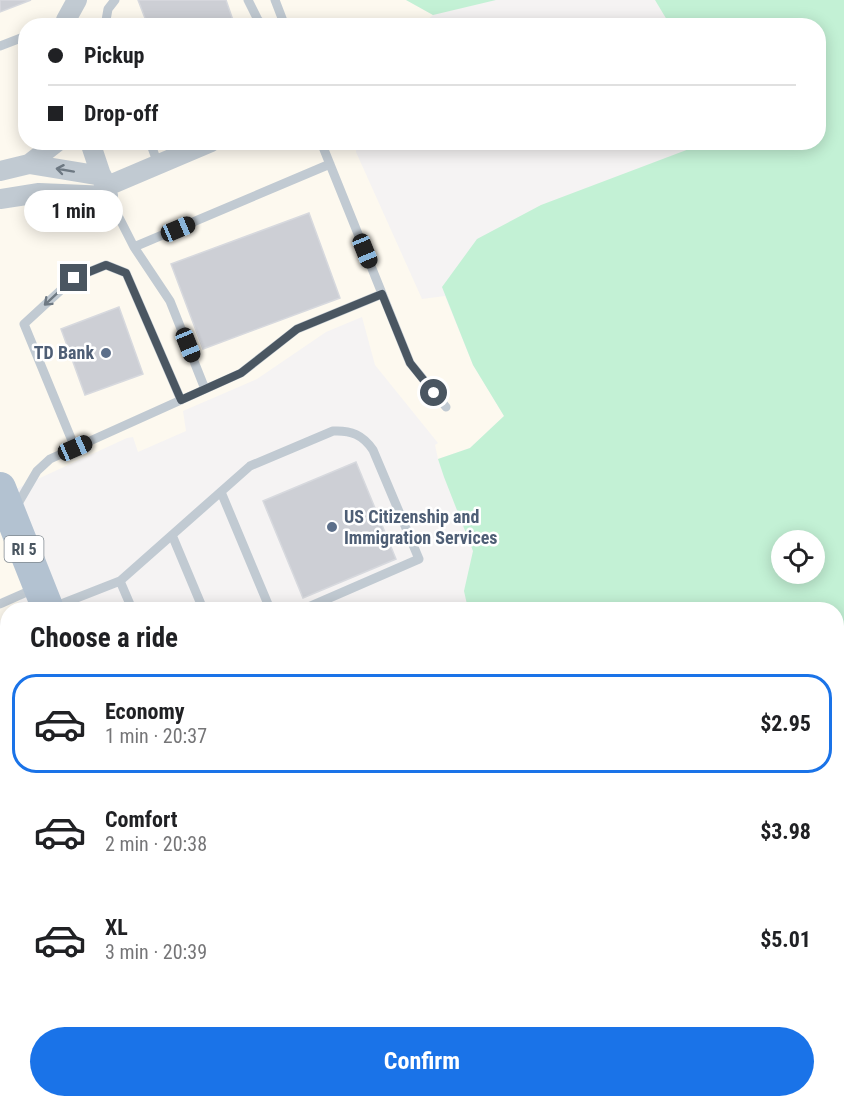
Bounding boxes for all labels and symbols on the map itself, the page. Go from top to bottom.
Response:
one-way arrow [56,164,76,175]
callout: 1 min [25,191,124,233]
car [158,214,198,244]
car [350,231,380,271]
route end [60,264,87,291]
one-way arrow [44,292,59,306]
car [173,325,203,365]
place label: TD Bank [34,342,94,363]
marker: TD Bank [99,346,113,360]
route start [420,379,447,406]
car [55,432,95,464]
place label: US Citizenship and Immigration Services [344,506,497,548]
marker: US Citizenship and Immigration Services [325,520,339,534]
road number: RI 5 [4,536,44,562]

